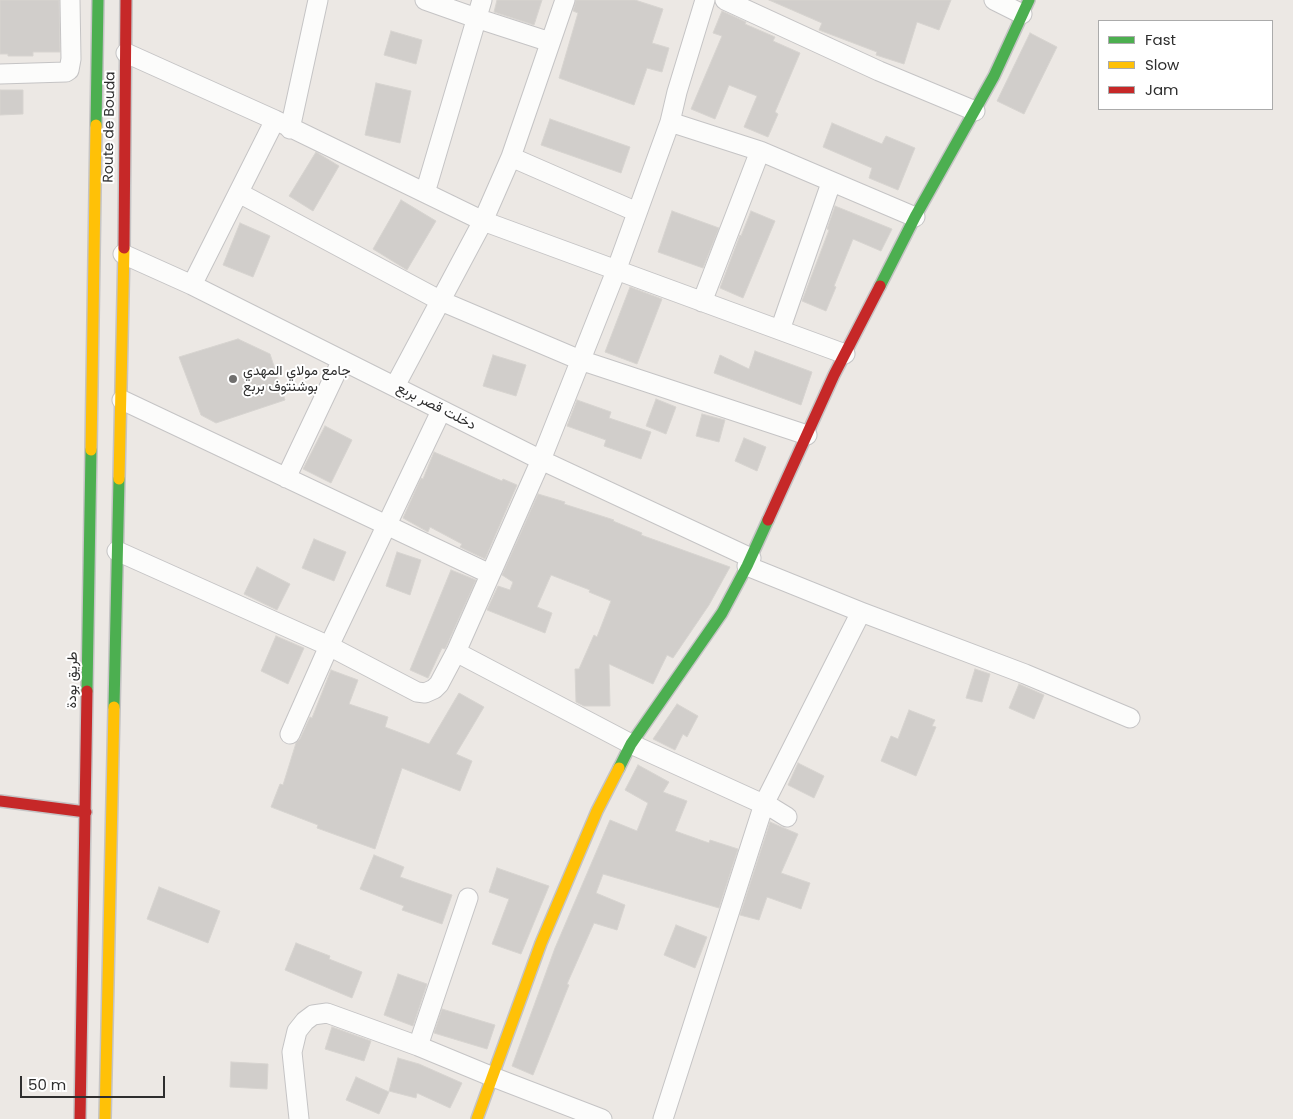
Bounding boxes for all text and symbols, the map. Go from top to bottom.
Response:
legend [1098,20,1273,110]
text: Fast [1145,29,1176,50]
text: Slow [1145,54,1179,75]
street label: Route de Bouda [101,71,119,183]
text: Jam [1145,79,1179,100]
place label: جامع مولاي المهدي بوشنتوف بربع [243,363,351,396]
marker: جامع مولاي المهدي بوشنتوف بربع [227,373,239,385]
street label: دخلت قصر بربع [394,380,478,434]
street label: طريق بودة [64,651,82,709]
scale bar [22,1066,168,1098]
text: 50 m [28,1074,66,1095]

